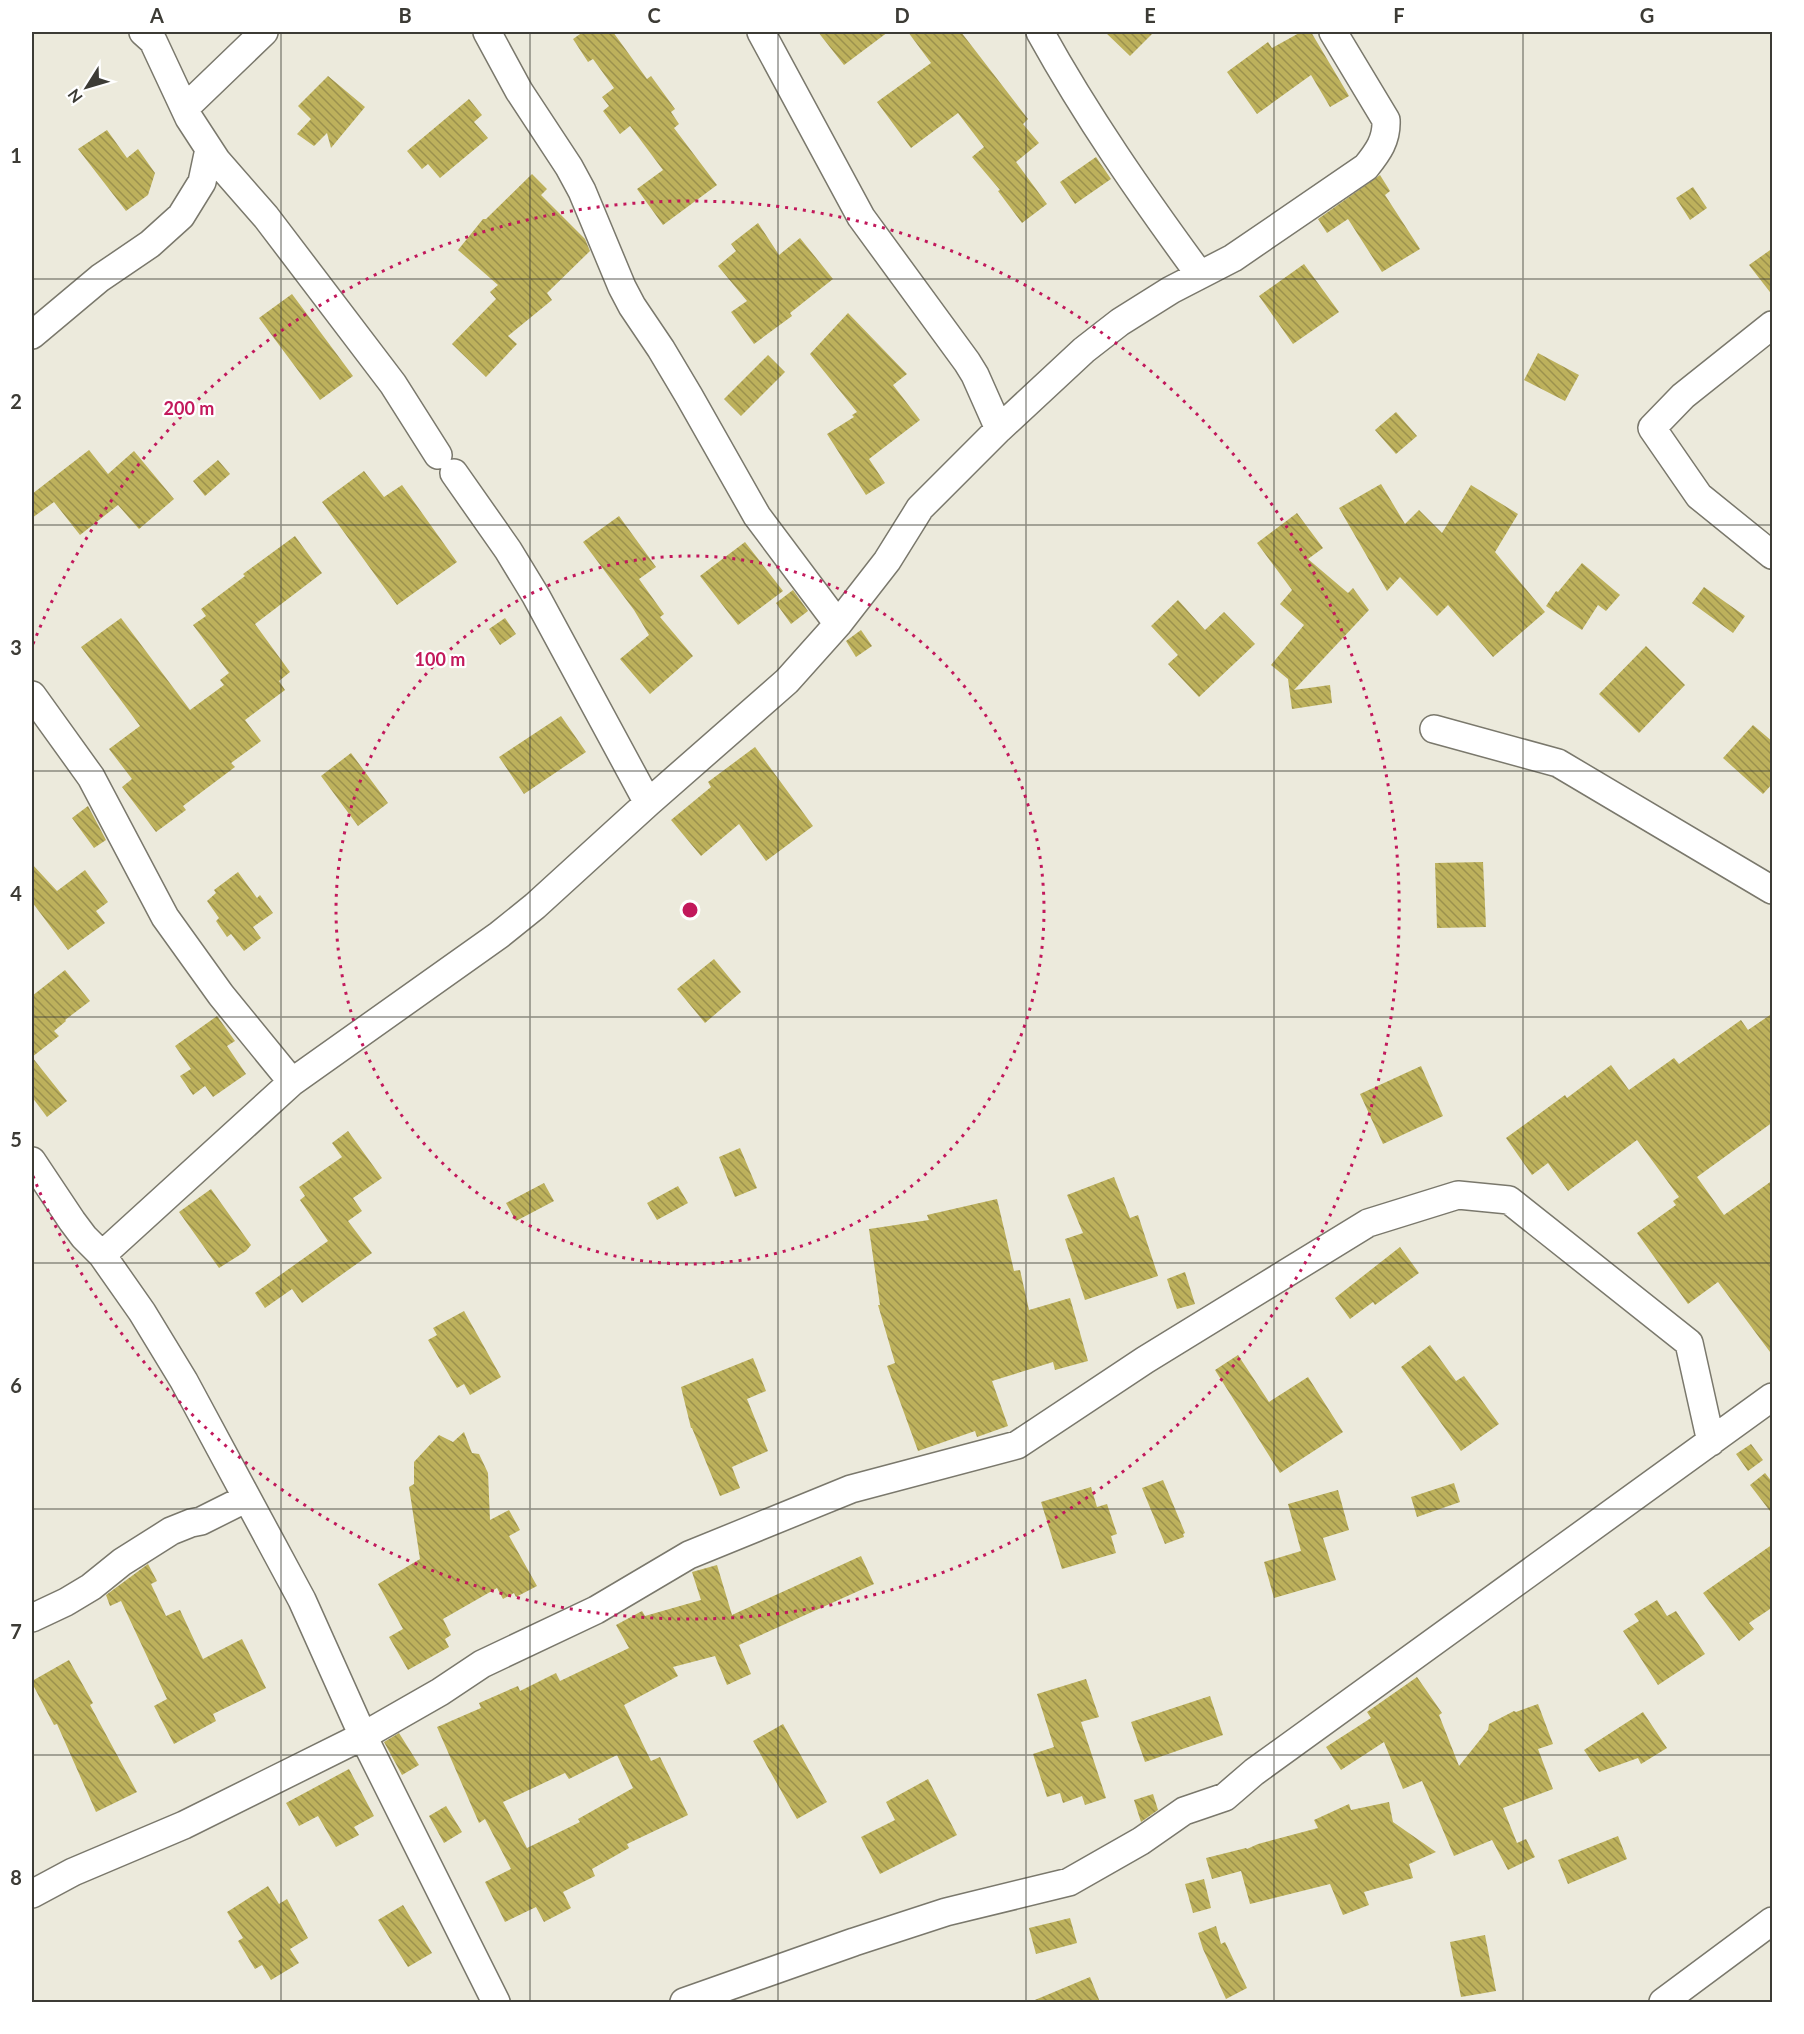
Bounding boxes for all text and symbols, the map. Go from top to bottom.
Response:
text: A [149,3,164,27]
text: B [398,3,412,27]
text: C [647,3,661,27]
text: D [894,3,910,27]
text: E [1144,3,1156,27]
text: F [1393,3,1405,27]
text: G [1640,3,1654,27]
north arrow [57,57,117,117]
text: N [63,86,86,107]
text: 1 [10,143,22,167]
text: 2 [10,389,22,413]
text: 200 m [164,397,214,419]
text: 3 [10,635,22,659]
text: 100 m [415,648,465,670]
text: 4 [10,881,22,905]
centre of rings [680,900,700,920]
text: 5 [10,1127,22,1151]
text: 6 [10,1373,22,1397]
text: 7 [10,1619,22,1643]
text: 8 [10,1865,22,1889]

